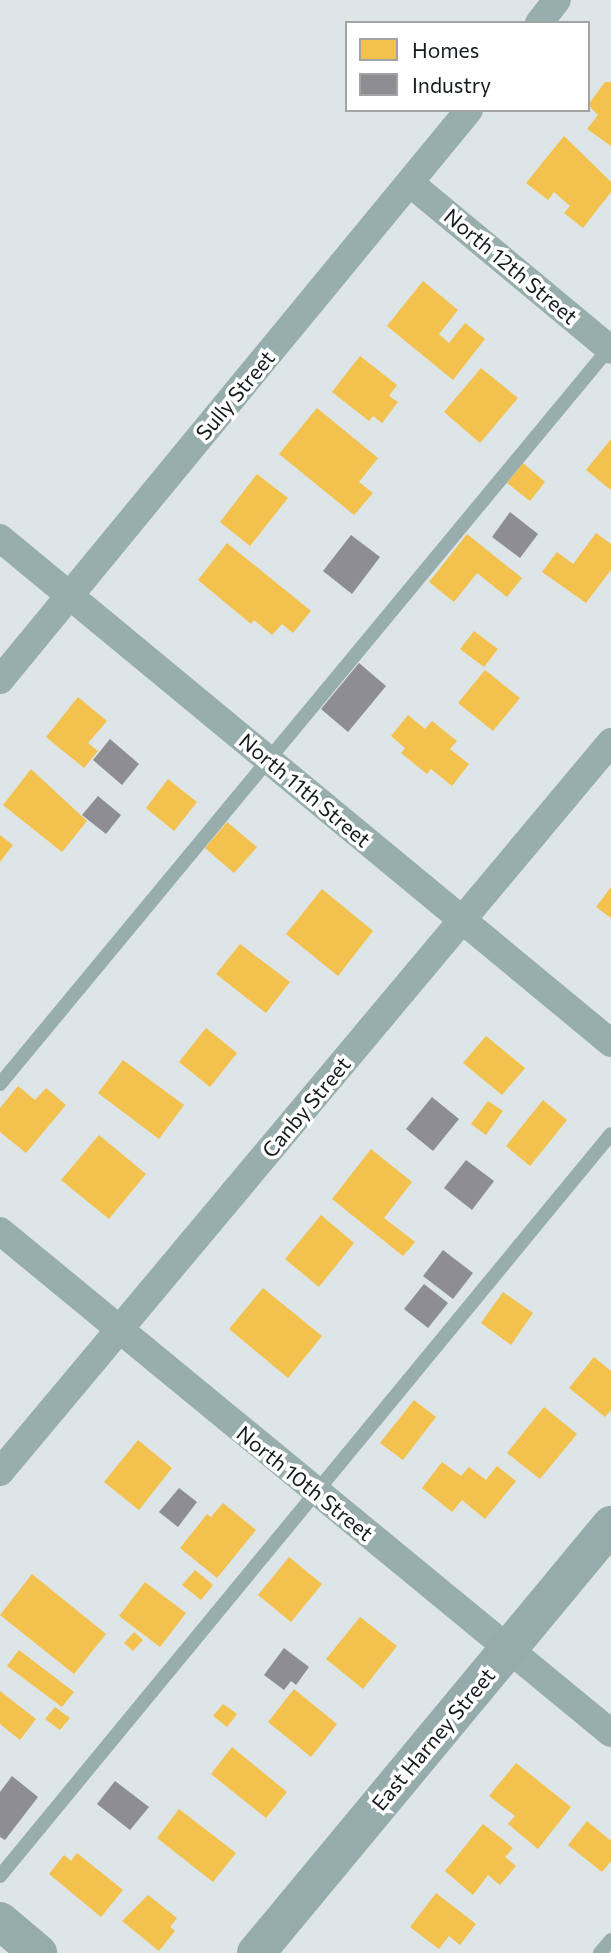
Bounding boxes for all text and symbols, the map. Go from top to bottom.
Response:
legend [345,21,590,112]
text: Homes [412,37,479,62]
text: Industry [412,72,491,97]
street label: North 12th Street [439,203,583,329]
street label: Sully Street [190,345,280,445]
street label: North 11th Street [234,728,376,852]
street label: Canby Street [257,1051,355,1163]
street label: North 10th Street [232,1420,378,1546]
street label: East Harney Street [366,1663,500,1815]

